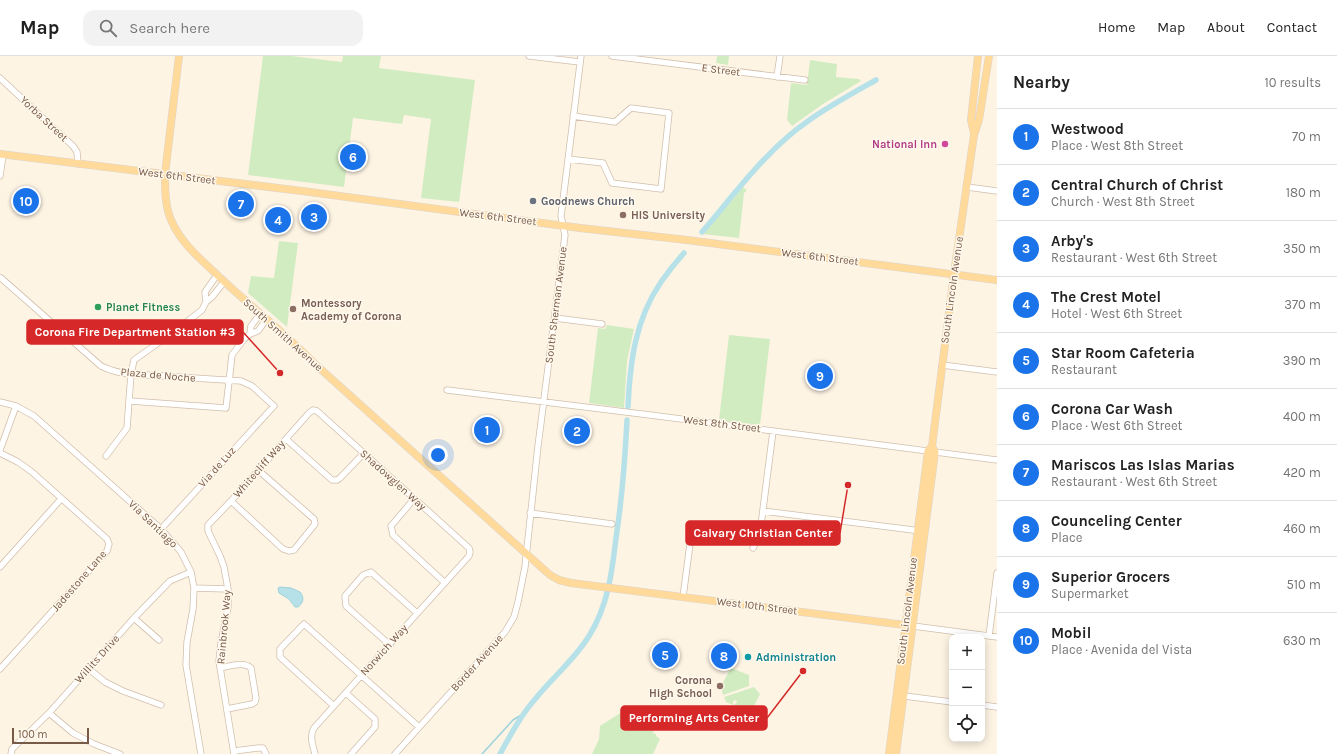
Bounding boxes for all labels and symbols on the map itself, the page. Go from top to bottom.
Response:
street label: E Street [701,61,741,79]
street label: Yorba Street [17,94,71,144]
place label: National Inn [872,138,937,151]
marker: National Inn [940,139,950,149]
pin: 6 [340,142,366,172]
street label: West 6th Street [138,165,216,187]
pin: 10 [13,186,39,216]
pin: 7 [228,189,254,219]
place label: Goodnews Church [541,195,635,208]
marker: Goodnews Church [528,196,538,206]
pin: 3 [301,202,327,232]
pin: 4 [265,205,291,235]
street label: West 6th Street [459,206,537,228]
place label: HIS University [631,209,706,222]
marker: HIS University [618,210,628,220]
street label: South Lincoln Avenue [938,235,966,344]
street label: South Sherman Avenue [542,246,570,364]
street label: West 6th Street [781,246,859,268]
street label: South Smith Avenue [241,296,326,374]
place label: Montessory Academy of Corona [301,297,402,323]
place label: Planet Fitness [106,301,180,314]
marker: Planet Fitness [93,302,103,312]
marker: Montessory Academy of Corona [288,304,298,314]
callout: Corona Fire Department Station #3 [27,320,243,344]
text: Corona Fire Department Station #3 [35,325,235,339]
pin: 9 [807,361,833,391]
street label: Plaza de Noche [120,365,196,385]
street label: West 8th Street [682,413,762,435]
pin: 1 [474,415,500,445]
pin: 2 [564,416,590,446]
street label: Whitecliff Way [230,437,288,501]
street label: Via de Luz [195,444,239,490]
your location [428,445,448,465]
street label: Shadowglen Way [357,447,429,513]
street label: Via Santiago [126,497,180,551]
callout: Calvary Christian Center [686,521,840,545]
text: Calvary Christian Center [694,526,833,540]
street label: Jadestone Lane [49,547,109,614]
street label: South Lincoln Avenue [894,556,920,665]
street label: Rainbrook Way [214,589,234,665]
street label: West 10th Street [716,595,798,617]
street label: Norwich Way [358,622,410,678]
street label: Willits Drive [72,632,122,686]
street label: Border Avenue [448,632,506,694]
pin: 5 [652,640,678,670]
pin: 8 [711,641,737,671]
place label: Administration [756,651,836,664]
marker: Administration [743,652,753,662]
place label: Corona High School [649,674,712,700]
marker: Corona High School [715,681,725,691]
callout: Performing Arts Center [621,706,767,730]
text: Performing Arts Center [629,711,759,725]
scale bar [12,726,89,745]

